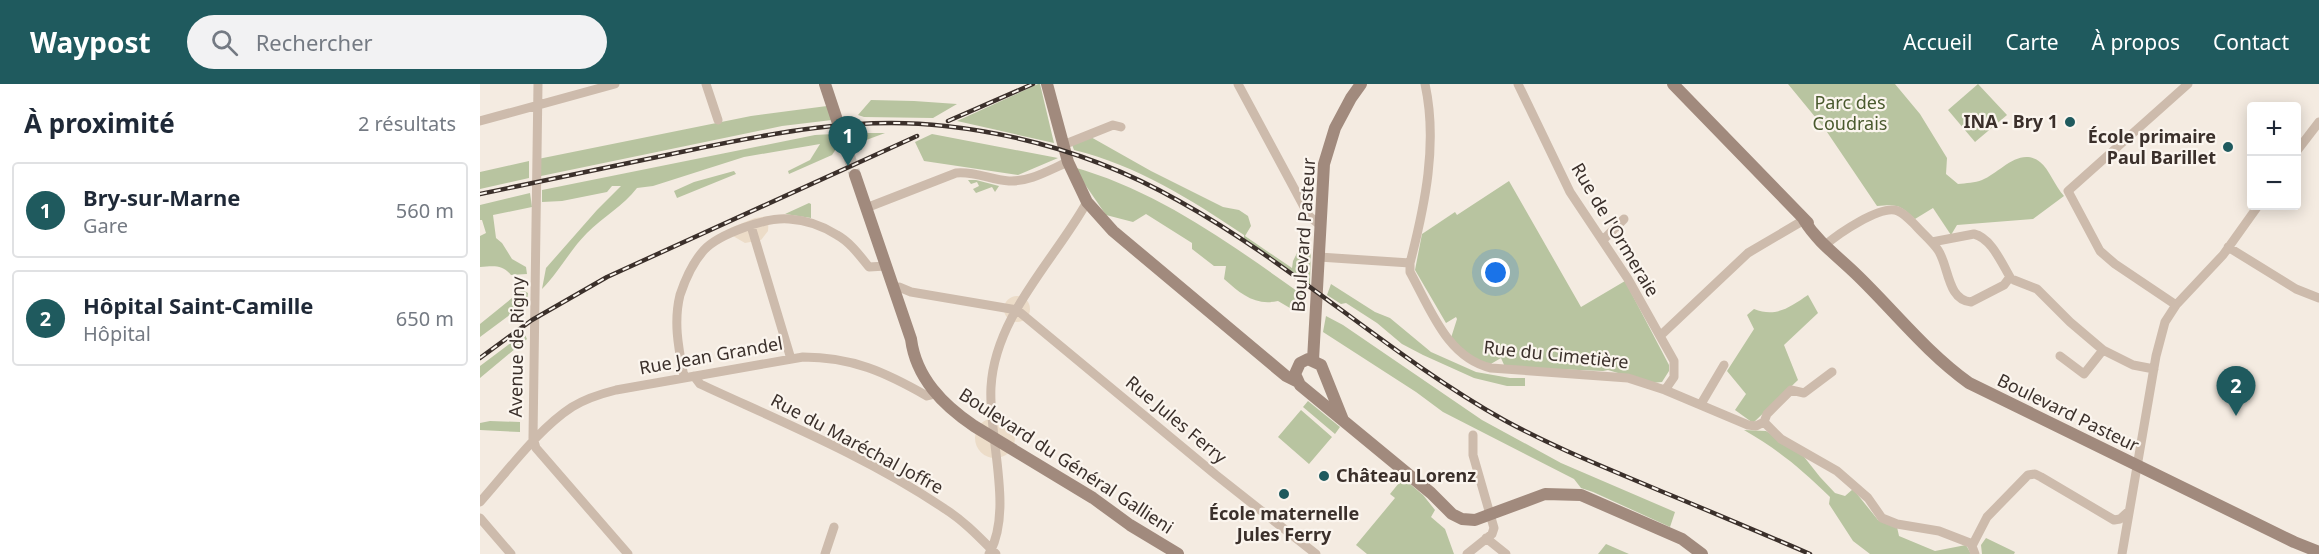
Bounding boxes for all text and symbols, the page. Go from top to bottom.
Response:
search box [187,15,607,69]
text: Waypost [30,23,151,61]
icon: search [208,26,241,59]
text: Rechercher [256,27,373,57]
text: Accueil [1903,28,1972,56]
text: Carte [2005,28,2059,56]
text: À propos [2092,28,2180,56]
text: Contact [2213,28,2289,56]
park label: Parc des Coudrais [1813,90,1887,135]
map controls [2247,102,2301,210]
button: + [2247,102,2301,156]
text: À proximité [24,105,175,141]
place label: INA - Bry 1 [1964,109,2058,133]
text: 2 résultats [358,110,456,137]
marker: INA - Bry 1 [2063,115,2077,129]
pin: 1 [828,116,868,166]
place label: École primaire Paul Barillet [2088,124,2216,169]
marker: École primaire Paul Barillet [2221,140,2235,154]
street label: Boulevard Pasteur [1286,156,1320,313]
button: − [2247,156,2301,210]
street label: Rue de l'Ormeraie [1566,158,1665,301]
text: Bry-sur-Marne [83,182,240,212]
text: 1 [40,197,51,224]
text: 560 m [396,197,454,224]
text: Gare [83,212,128,239]
your location [1481,258,1510,287]
street label: Avenue de Rigny [503,275,529,418]
text: Hôpital Saint-Camille [83,290,313,320]
text: 2 [40,305,51,332]
text: 650 m [396,305,454,332]
text: Hôpital [83,320,151,347]
street label: Rue Jean Grandel [637,331,785,379]
street label: Rue du Cimetière [1482,334,1630,374]
pin: 2 [2216,366,2256,416]
street label: Boulevard Pasteur [1994,367,2144,457]
street label: Rue Jules Ferry [1121,370,1233,469]
street label: Boulevard du Général Gallieni [955,382,1178,539]
street label: Rue du Maréchal Joffre [767,387,948,499]
place label: Château Lorenz [1336,463,1476,487]
marker: Château Lorenz [1317,469,1331,483]
marker: École maternelle Jules Ferry [1277,487,1291,501]
place label: École maternelle Jules Ferry [1209,501,1359,546]

